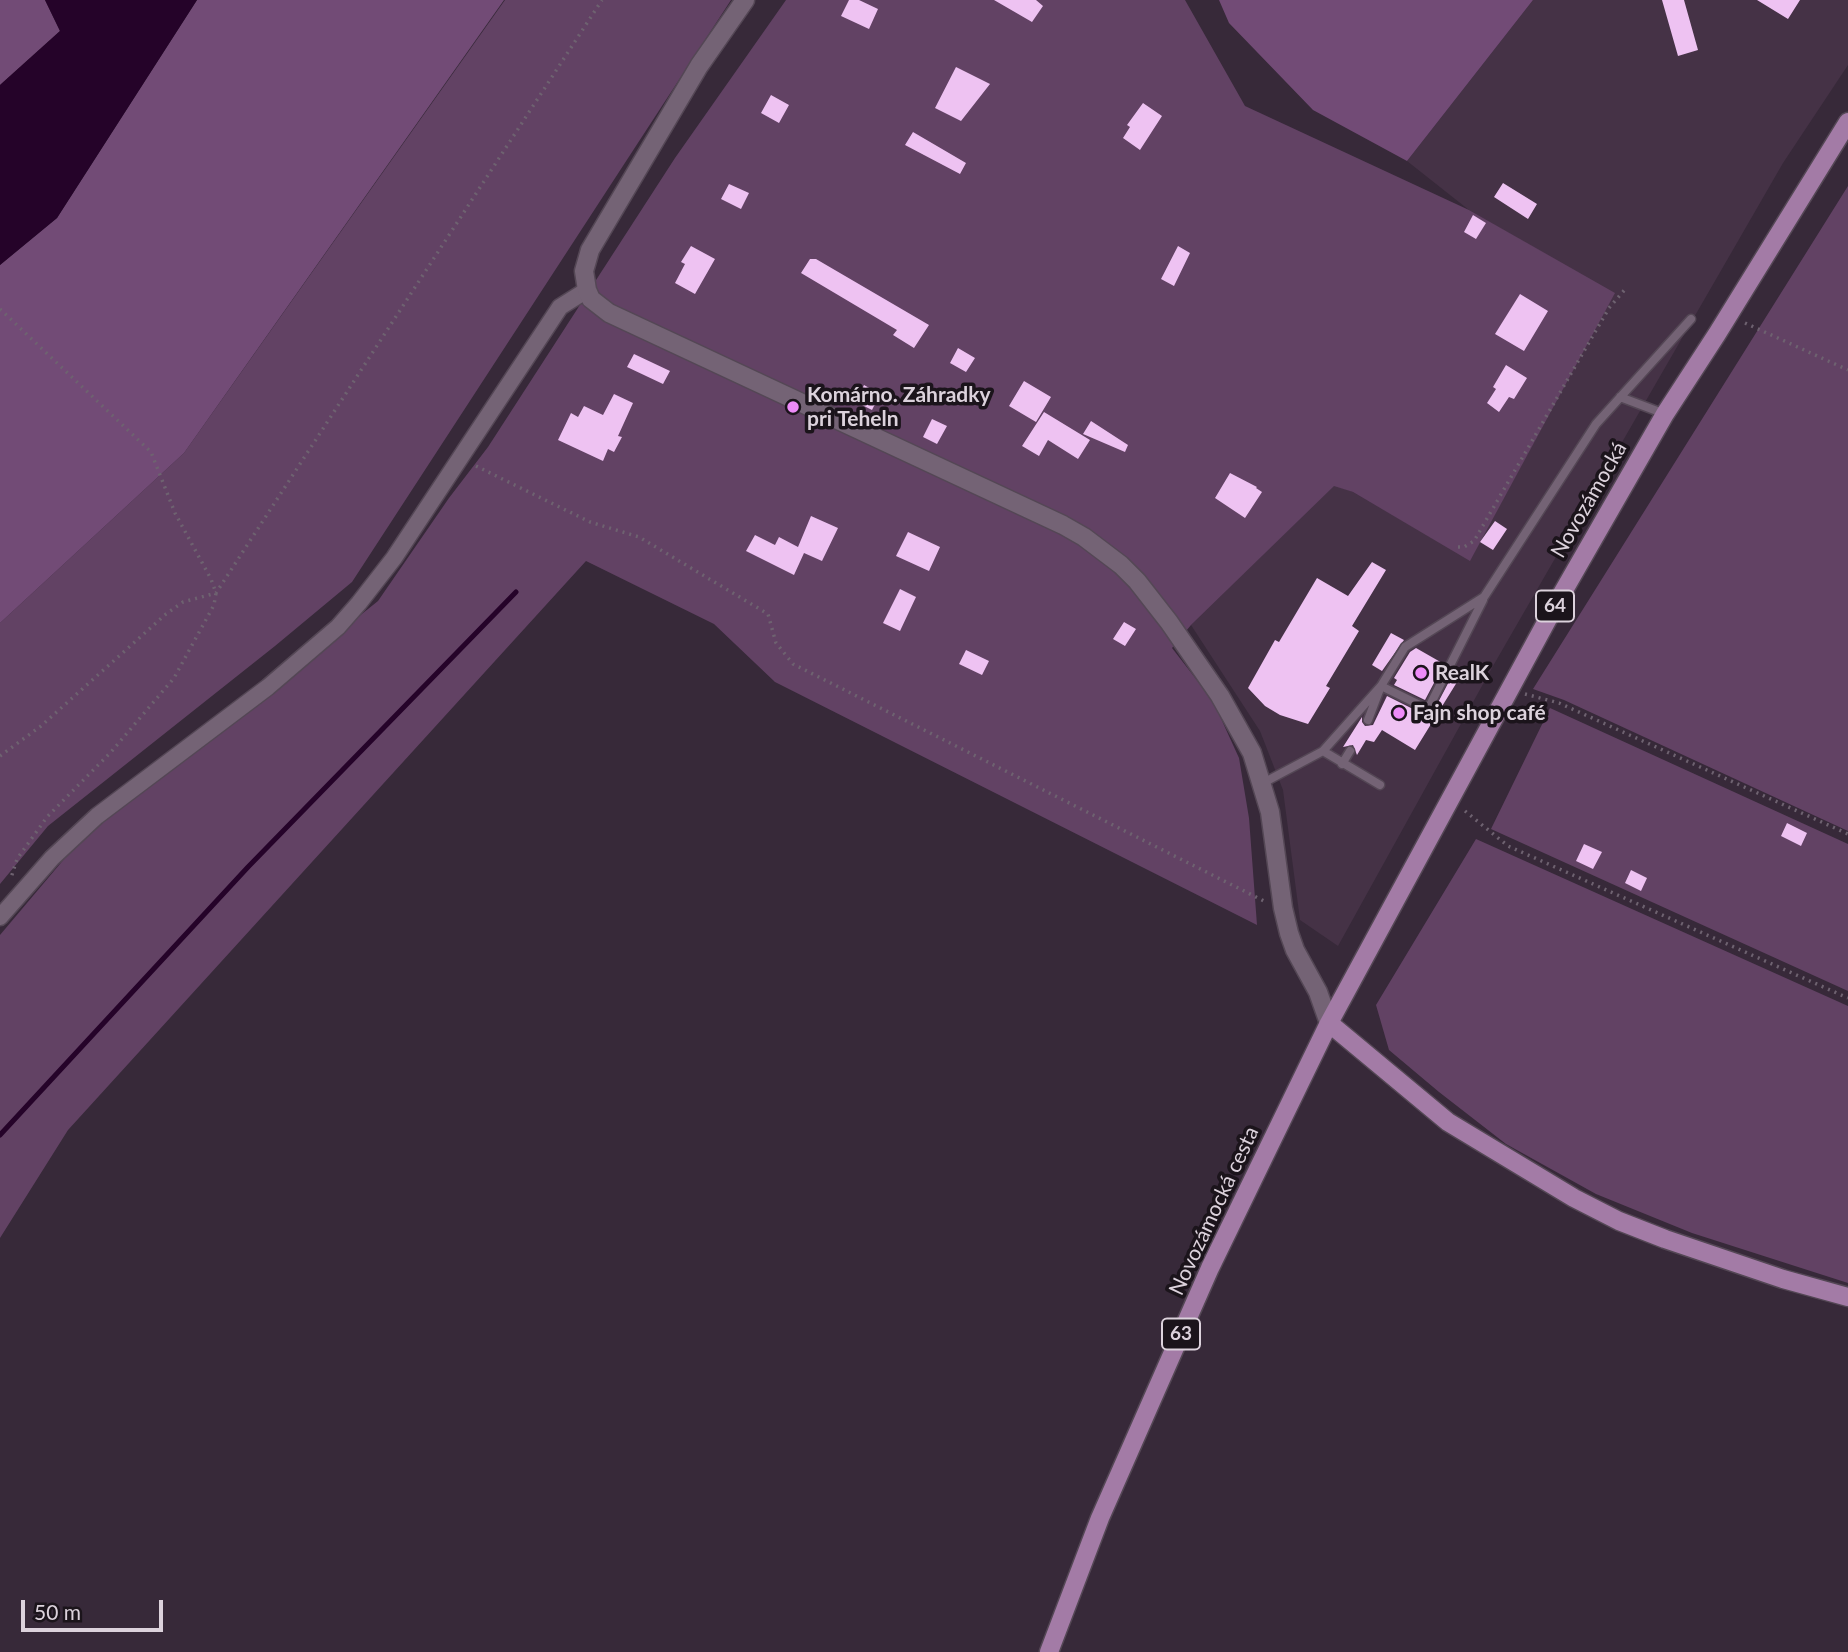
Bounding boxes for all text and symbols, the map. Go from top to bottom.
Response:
place label: Komárno. Záhradky pri Teheln [807,382,991,432]
marker: Komárno. Záhradky pri Teheln [785,399,801,415]
street label: Novozámocká [1546,437,1632,563]
road number: 64 [1536,590,1574,622]
place label: RealK [1435,660,1489,686]
marker: RealK [1413,665,1429,681]
place label: Fajn shop café [1413,700,1546,726]
marker: Fajn shop café [1391,705,1407,721]
street label: Novozámocká cesta [1164,1123,1264,1299]
road number: 63 [1162,1318,1200,1350]
scale bar [24,1586,166,1630]
text: 50 m [34,1599,81,1624]

